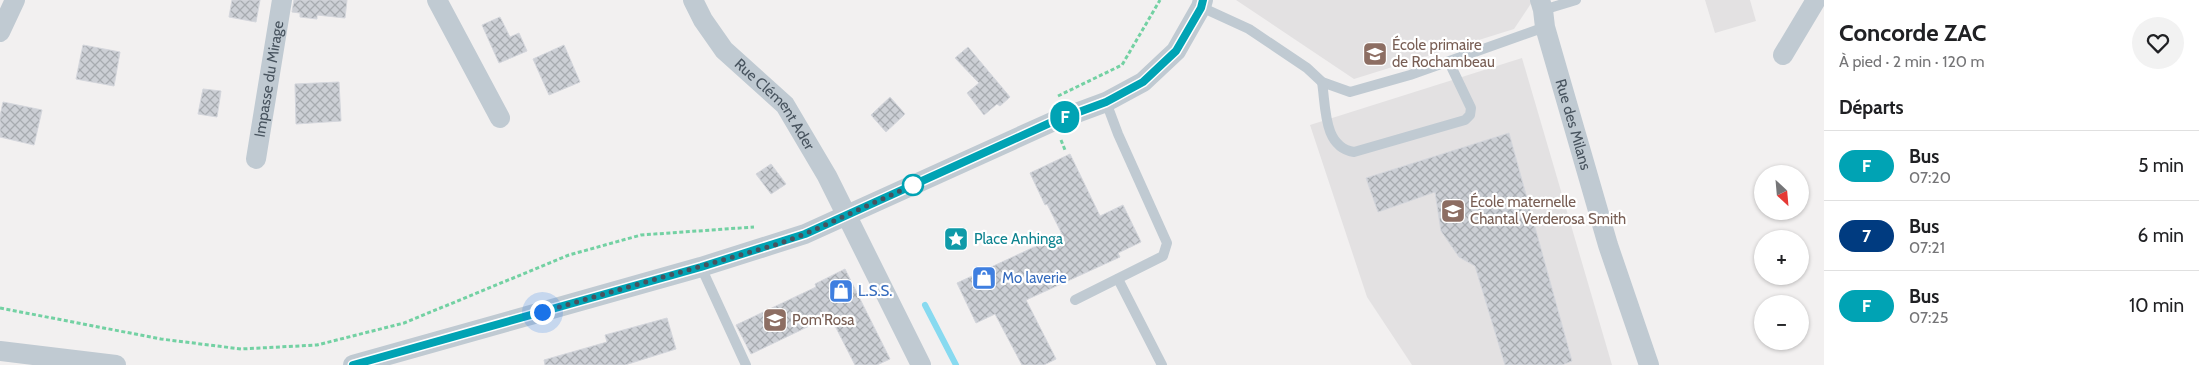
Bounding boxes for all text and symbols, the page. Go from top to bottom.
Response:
button: heart [2132,17,2184,69]
text: Concorde ZAC [1839,18,1986,47]
street label: Impasse du Mirage [251,19,288,139]
place label: École primaire de Rochambeau [1392,35,1495,71]
school or university icon: École primaire de Rochambeau [1362,41,1388,67]
text: À pied · 2 min · 120 m [1839,52,1985,71]
street label: Rue Clément Ader [731,55,819,153]
street label: Rue des Milans [1551,77,1595,172]
text: Départs [1839,96,1904,119]
line badge: F [1049,101,1081,133]
text: F [1060,106,1070,128]
text: Bus [1909,145,1939,168]
text: 5 min [2138,154,2184,177]
text: F [1862,155,1871,177]
north arrow [1754,165,1809,220]
map controls [1754,165,1809,350]
text: 07:20 [1909,168,1951,187]
unlabelled marker [902,174,924,196]
place label: École maternelle Chantal Verderosa Smith [1470,192,1626,228]
school or university icon: École maternelle Chantal Verderosa Smith [1440,198,1466,224]
text: Bus [1909,215,1939,238]
text: 6 min [2138,224,2184,247]
text: 7 [1862,225,1871,247]
place icon: Place Anhinga [943,226,969,252]
place label: Place Anhinga [974,230,1064,248]
button: + [1754,230,1809,285]
text: 07:21 [1909,238,1945,257]
shop icon: Mo laverie [971,265,997,291]
place label: Mo laverie [1002,269,1067,287]
shop icon: L.S.S. [828,278,854,304]
place label: L.S.S. [858,282,892,300]
text: Bus [1909,285,1939,308]
text: 10 min [2129,294,2184,317]
button: − [1754,295,1809,350]
text: F [1862,295,1871,317]
your location [530,300,555,325]
school or university icon: Pom'Rosa [762,307,788,333]
text: 07:25 [1909,308,1948,327]
place label: Pom'Rosa [792,311,855,329]

